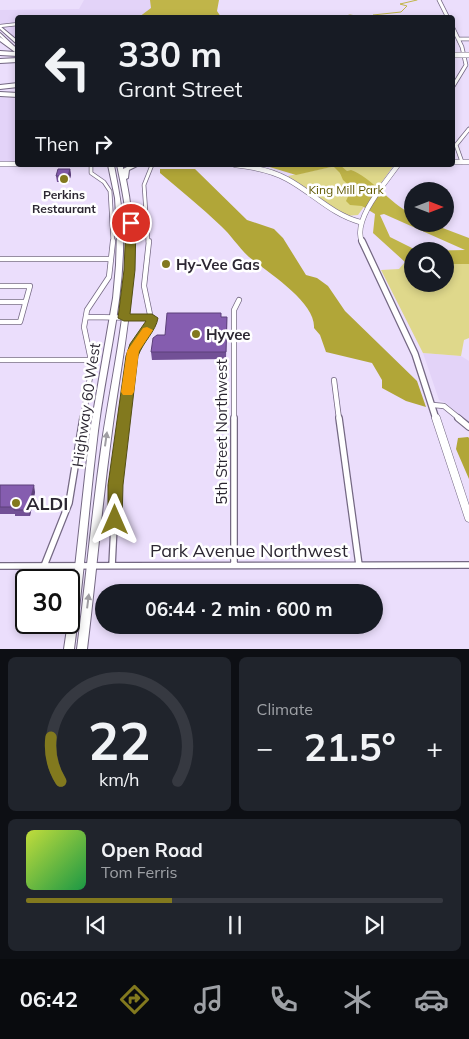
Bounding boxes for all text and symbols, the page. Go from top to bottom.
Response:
text: 330 m [118,32,222,76]
icon: left [35,35,100,100]
text: Grant Street [118,75,242,103]
icon: right [89,130,117,158]
text: Then [35,132,79,156]
marker: Perkins Restaurant [58,173,70,185]
park label: King Mill Park [308,182,384,197]
north arrow [404,182,454,232]
map controls [404,182,454,292]
place label: Perkins Restaurant [32,187,96,216]
pin [110,202,152,244]
icon: arrive [117,209,145,237]
button: search [404,242,454,292]
place label: Hy-Vee Gas [176,255,260,274]
marker: Hy-Vee Gas [160,258,172,270]
place label: Hyvee [206,325,251,344]
marker: Hyvee [190,328,202,340]
street label: Highway 60 West [68,342,104,468]
street label: 5th Street Northwest [212,359,231,505]
one-way arrow [102,431,110,447]
place label: ALDI [26,492,68,515]
position arrow [88,493,140,545]
marker: ALDI [10,497,22,509]
street label: Park Avenue Northwest [150,539,348,562]
speed limit sign: 30 [15,569,80,634]
one-way arrow [85,592,93,608]
text: 06:44 · 2 min · 600 m [145,597,333,621]
text: Climate [257,699,313,719]
text: 22 [88,708,150,773]
text: 21.5° [304,723,396,771]
text: − [257,730,273,765]
text: + [426,730,443,765]
text: km/h [99,768,139,790]
text: Open Road [101,838,203,862]
text: Tom Ferris [101,862,178,882]
icon: previous [82,911,110,939]
icon: pause [221,911,249,939]
icon: next [360,911,388,939]
icon: directions [117,982,152,1017]
icon: music [191,982,226,1017]
icon: phone [266,982,301,1017]
icon: climate [340,982,375,1017]
icon: car [414,982,449,1017]
text: 06:42 [20,985,78,1013]

